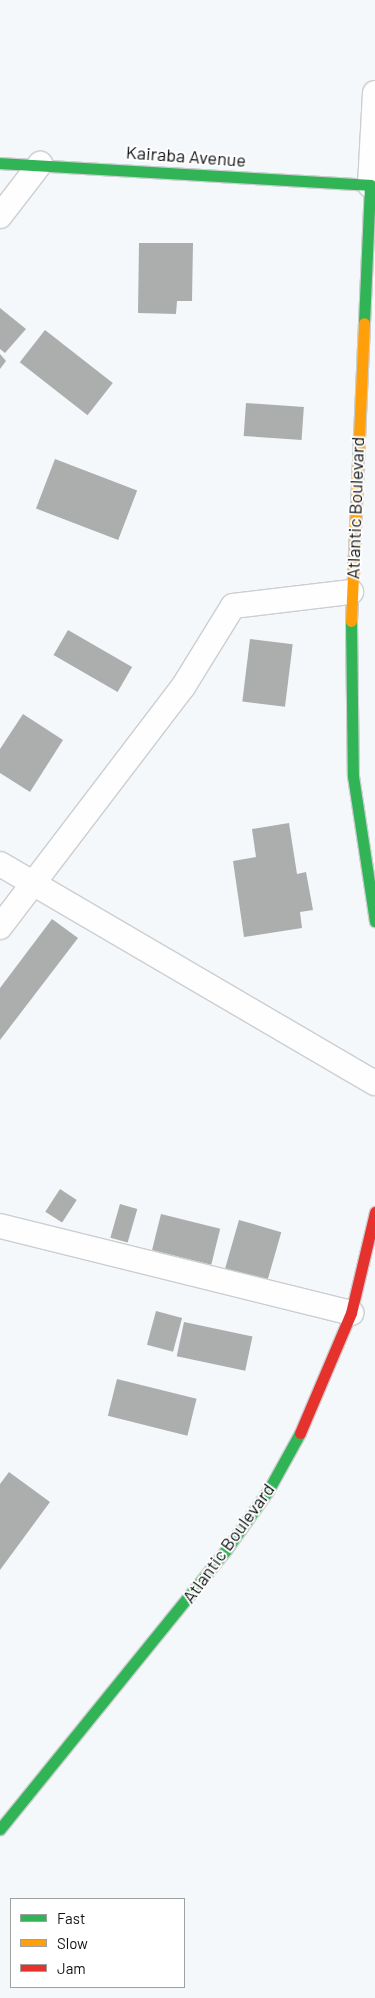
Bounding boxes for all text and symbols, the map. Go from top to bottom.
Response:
street label: Kairaba Avenue [125,141,247,171]
street label: Atlantic Boulevard [342,436,368,580]
street label: Atlantic Boulevard [177,1479,279,1607]
legend [10,1898,185,1988]
text: Fast [57,1909,85,1927]
text: Slow [57,1934,88,1952]
text: Jam [57,1959,86,1977]

